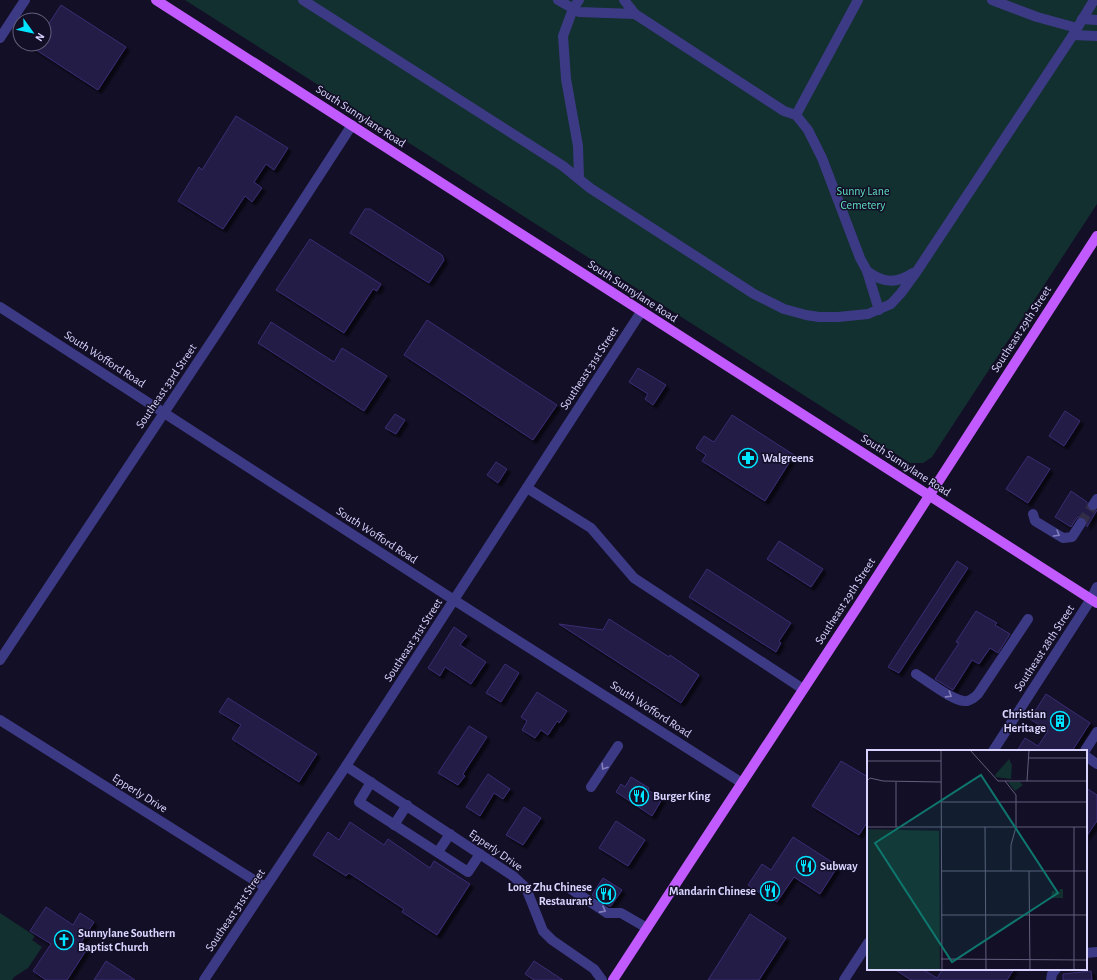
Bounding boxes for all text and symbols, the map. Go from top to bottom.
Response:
north arrow [12,12,52,52]
text: N [33,31,47,43]
street label: South Sunnylane Road [313,83,408,150]
park label: Sunny Lane Cemetery [837,185,889,212]
street label: South Sunnylane Road [585,258,680,325]
street label: Southeast 29th Street [989,284,1053,374]
street label: Southeast 31st Street [558,324,620,412]
street label: South Wofford Road [62,328,148,390]
street label: Southeast 33rd Street [133,341,199,430]
street label: South Sunnylane Road [858,432,953,499]
pharmacy icon: Walgreens [737,447,759,469]
place label: Walgreens [762,452,814,464]
street label: South Wofford Road [334,504,420,566]
one-way arrow [1053,530,1060,537]
street label: Southeast 29th Street [813,556,877,646]
street label: Southeast 31st Street [382,596,444,684]
street label: Southeast 28th Street [1012,603,1076,693]
street label: South Wofford Road [608,678,694,740]
one-way arrow [945,690,952,698]
place label: Christian Heritage [1002,708,1046,734]
building icon: Christian Heritage [1049,710,1071,732]
inset map [867,750,1087,970]
one-way arrow [602,762,609,769]
street label: Epperly Drive [110,771,170,815]
restaurant icon: Burger King [628,785,650,807]
place label: Burger King [653,790,711,802]
street label: Epperly Drive [466,827,525,874]
restaurant icon: Subway [795,855,817,877]
place label: Subway [820,860,858,873]
street label: Southeast 31st Street [203,867,267,953]
restaurant icon: Mandarin Chinese [759,880,781,902]
place label: Long Zhu Chinese Restaurant [508,881,592,907]
restaurant icon: Long Zhu Chinese Restaurant [595,883,617,905]
place label: Mandarin Chinese [669,885,756,897]
one-way arrow [599,905,606,913]
place label: Sunnylane Southern Baptist Church [78,927,175,953]
church icon: Sunnylane Southern Baptist Church [53,929,75,951]

